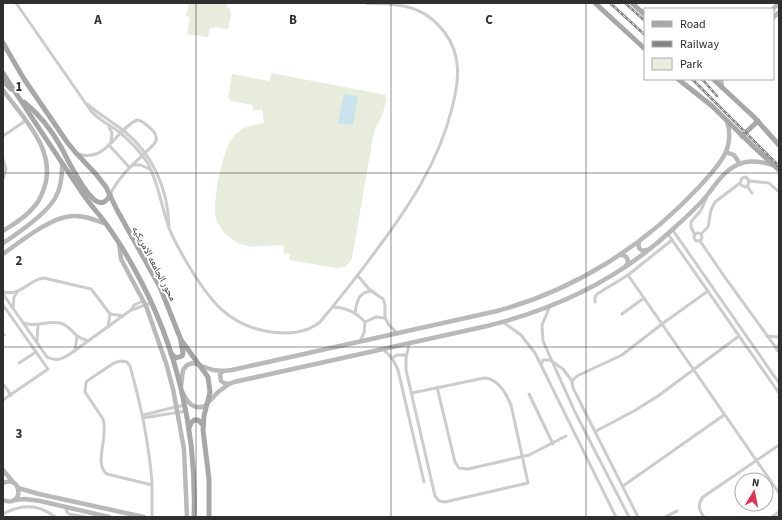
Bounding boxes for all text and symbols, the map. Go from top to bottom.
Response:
legend [644,8,774,80]
text: A [93,11,102,29]
text: B [289,11,297,29]
text: C [485,11,493,29]
text: Road [680,16,706,33]
text: Railway [680,36,719,53]
text: Park [680,56,702,73]
text: 1 [16,78,23,96]
street label: محور الجامعه الامريكيه [128,224,180,304]
text: 2 [16,252,23,270]
text: 3 [16,425,23,443]
north arrow [734,472,774,512]
text: N [751,475,761,491]

